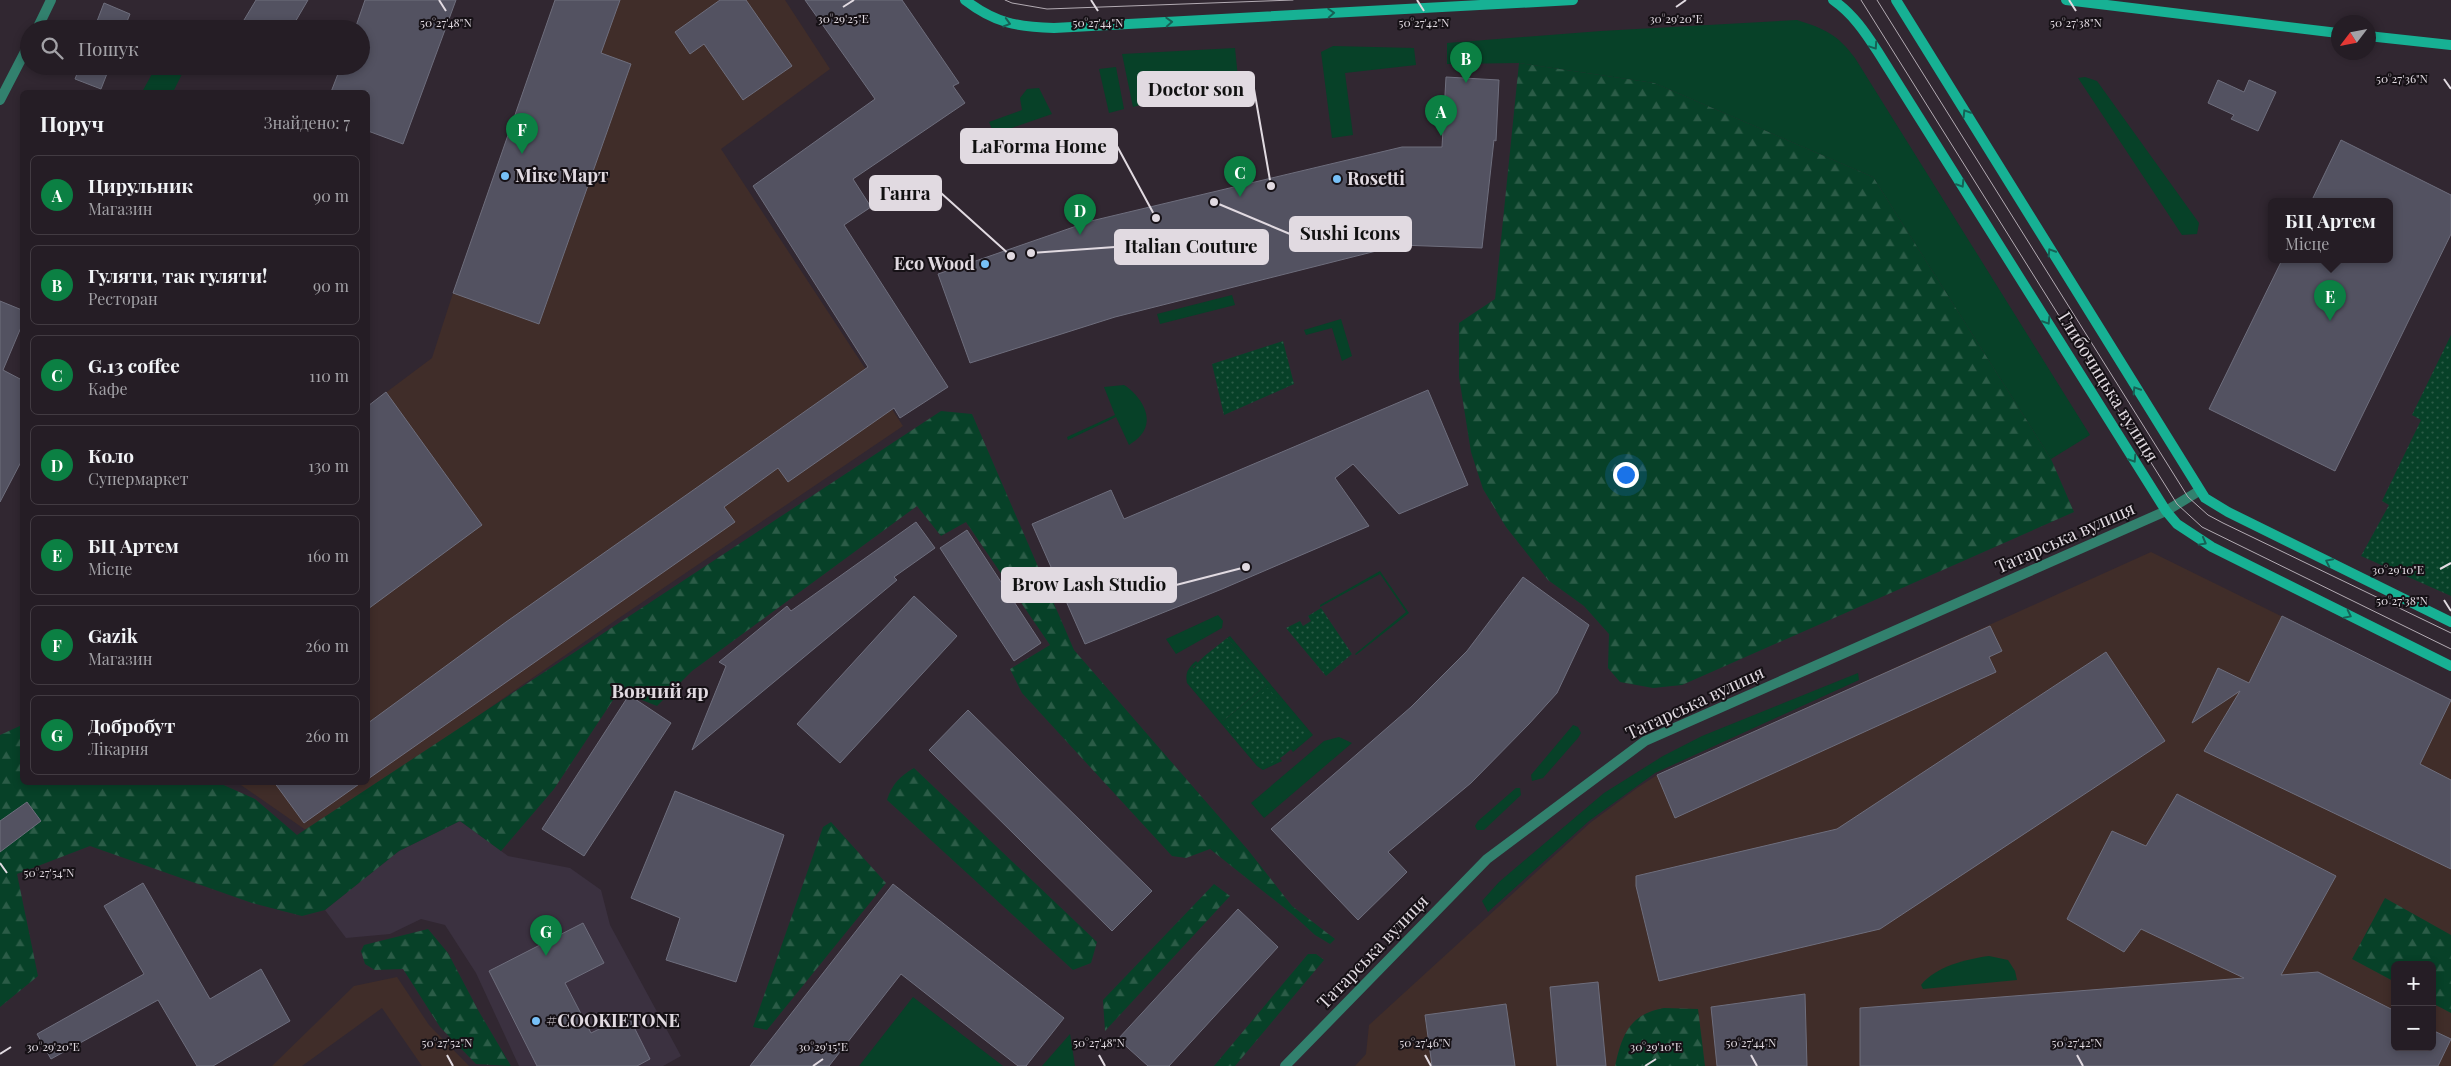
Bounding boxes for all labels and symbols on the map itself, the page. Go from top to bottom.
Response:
one-way arrow [1327,8,1335,19]
text: 30°29'25"E [817,10,869,26]
text: 30°29'20"E [1649,10,1703,26]
text: 50°27'48"N [420,14,472,30]
text: 50°27'44"N [1072,14,1124,30]
text: 50°27'42"N [1398,14,1450,30]
text: 50°27'38"N [2050,14,2103,30]
north arrow [2331,15,2376,60]
one-way arrow [1003,17,1012,28]
one-way arrow [1166,17,1173,27]
one-way arrow [1868,41,1878,50]
pin: B [1450,42,1482,83]
text: 50°27'36"N [2376,70,2428,86]
callout: Doctor son [1138,72,1254,106]
text: Doctor son [1148,75,1245,101]
pin: A [1425,95,1457,136]
one-way arrow [1963,110,1973,119]
pin: F [506,113,538,154]
callout: LaForma Home [961,129,1117,163]
text: LaForma Home [971,132,1107,158]
pin: C [1224,156,1256,197]
place label: Мікс Март [515,163,609,187]
place label: Rosetti [1347,166,1405,190]
marker: Мікс Март [499,170,511,182]
marker: Rosetti [1331,173,1343,185]
callout: Ганга [870,176,941,210]
one-way arrow [1955,178,1964,187]
text: Ганга [879,179,931,205]
pin: D [1064,194,1096,235]
callout: Sushi Icons [1290,217,1411,251]
text: Sushi Icons [1300,219,1401,245]
callout: Italian Couture [1115,230,1268,264]
text: Italian Couture [1124,232,1258,258]
one-way arrow [2048,248,2058,257]
place label: Eco Wood [894,251,975,275]
marker: Eco Wood [979,258,991,270]
pin: E [2314,280,2346,321]
street label: Глибочицька вулиця [2053,307,2165,466]
one-way arrow [2041,316,2050,325]
one-way arrow [2133,386,2143,395]
one-way arrow [2127,454,2137,463]
your location [1613,462,1639,488]
street label: Татарська вулиця [1991,495,2138,579]
one-way arrow [2198,536,2207,546]
one-way arrow [2325,557,2334,568]
text: 30°29'10"E [2372,561,2424,577]
callout: Brow Lash Studio [1002,568,1176,602]
text: Brow Lash Studio [1012,570,1166,596]
text: 50°27'38"N [2376,592,2429,608]
one-way arrow [2343,609,2352,619]
street label: Татарська вулиця [1621,659,1768,745]
district label: Вовчий яр [611,677,709,703]
text: 50°27'54"N [23,864,75,880]
street label: Татарська вулиця [1312,889,1433,1014]
pin: G [530,915,562,956]
place label: #COOKIETONE [546,1008,680,1032]
marker: #COOKIETONE [530,1015,542,1027]
text: 50°27'52"N [421,1034,473,1050]
text: 50°27'48"N [1073,1034,1125,1050]
text: 50°27'46"N [1399,1034,1451,1050]
text: 50°27'44"N [1725,1034,1777,1050]
text: 50°27'42"N [2051,1034,2103,1050]
text: 30°29'20"E [26,1038,80,1054]
text: 30°29'15"E [798,1038,848,1054]
text: 30°29'10"E [1630,1038,1682,1054]

